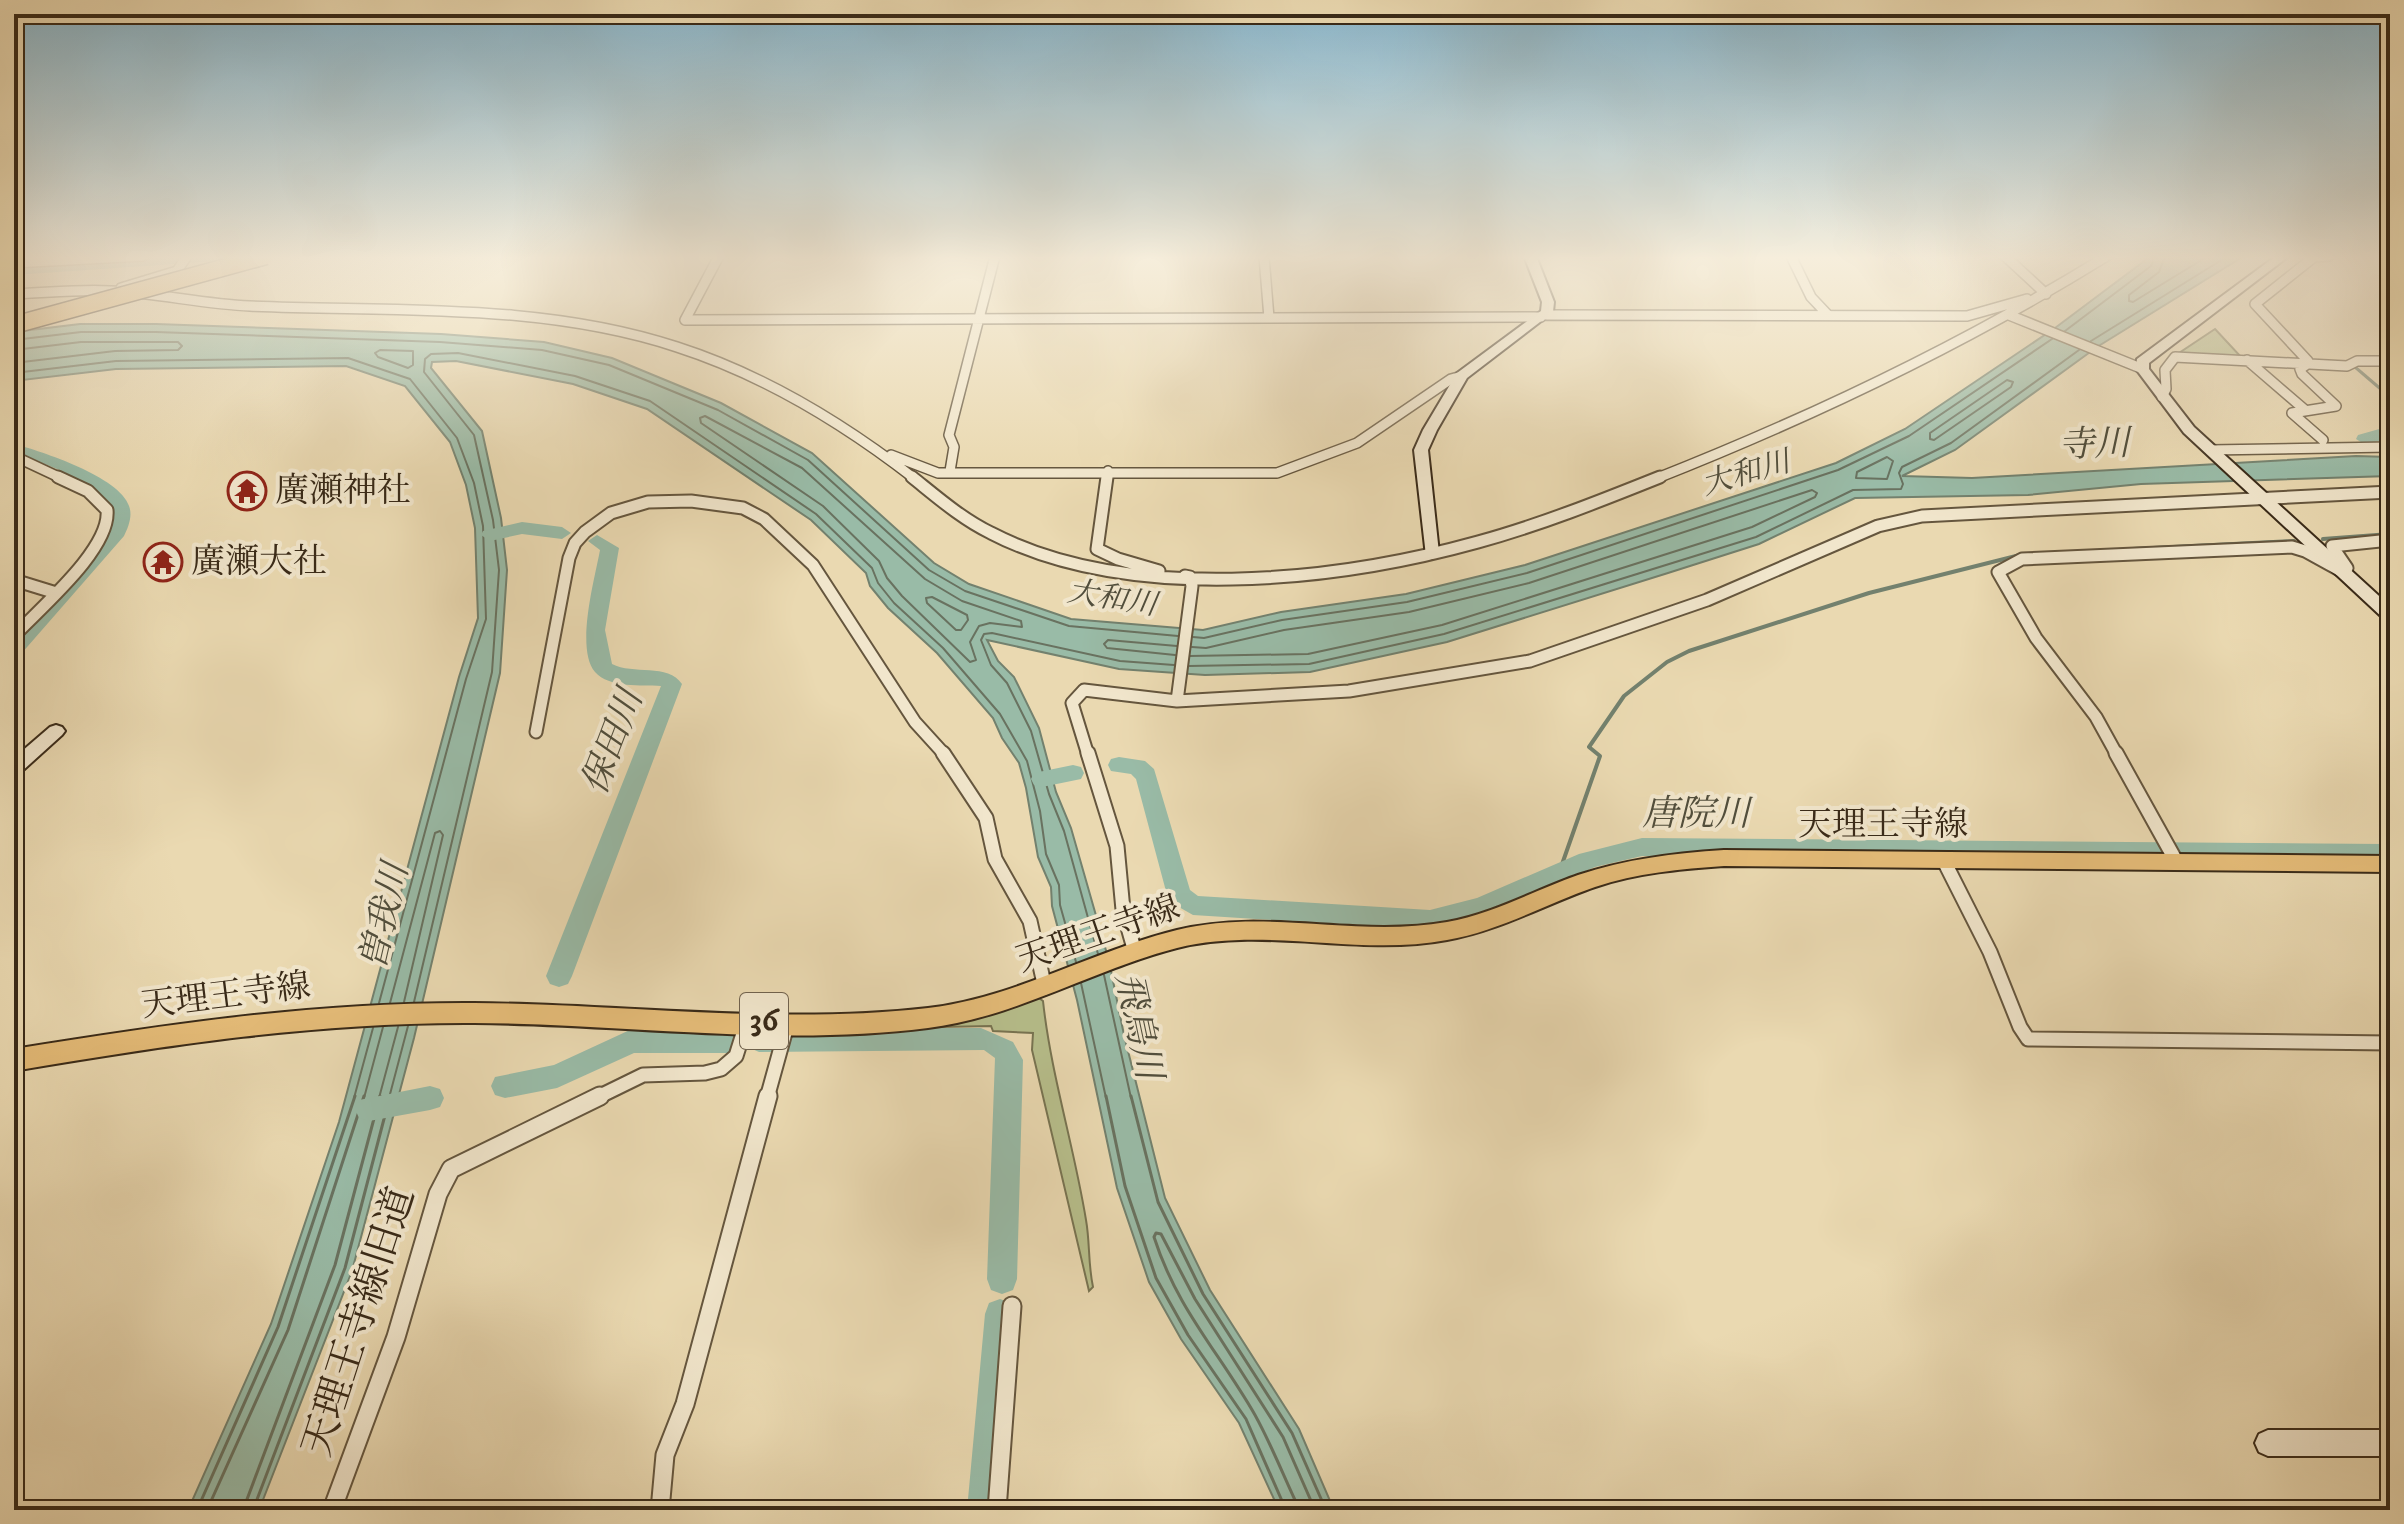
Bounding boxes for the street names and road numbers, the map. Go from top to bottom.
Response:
street label: 天理王寺線 [1798,804,1968,846]
street label: 天理王寺線 [1011,886,1185,982]
street label: 天理王寺線 [139,965,313,1027]
road number: 36 [740,993,788,1049]
street label: 天理王寺線旧道 [293,1181,427,1463]

